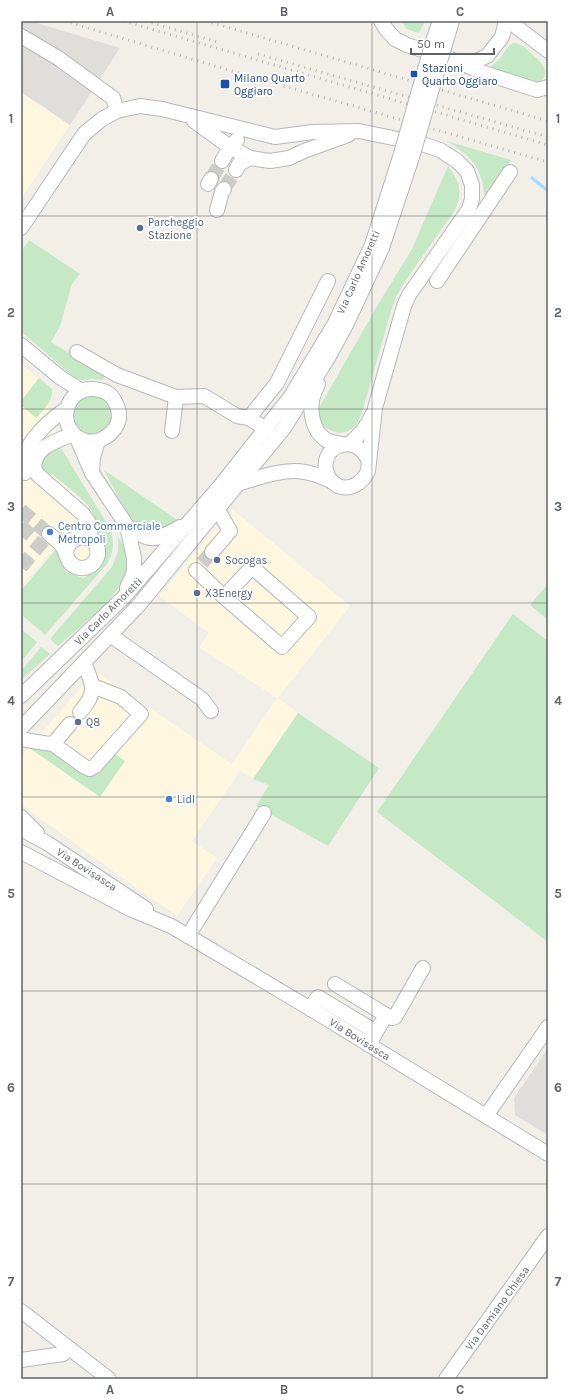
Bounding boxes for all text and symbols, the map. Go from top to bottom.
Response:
text: A [106,4,114,19]
text: B [280,4,288,19]
text: C [456,4,464,19]
scale bar [411,30,494,56]
text: 50 m [417,37,445,51]
place label: Stazioni Quarto Oggiaro [422,62,497,88]
marker: Stazioni Quarto Oggiaro [409,69,419,79]
place label: Milano Quarto Oggiaro [234,72,305,98]
marker: Milano Quarto Oggiaro [219,78,231,90]
text: 1 [9,111,13,126]
text: 1 [556,111,560,126]
place label: Parcheggio Stazione [148,216,204,242]
marker: Parcheggio Stazione [135,223,145,233]
street label: Via Carlo Amoretti [334,228,383,316]
text: 2 [7,305,15,320]
text: 2 [554,305,562,320]
text: 3 [7,499,15,514]
text: 3 [554,499,562,514]
place label: Centro Commerciale Metropoli [58,520,161,546]
marker: Centro Commerciale Metropoli [45,527,55,537]
place label: Socogas [225,554,268,567]
marker: Socogas [212,555,222,565]
street label: Via Carlo Amoretti [72,575,145,648]
place label: X3Energy [205,587,252,600]
marker: X3Energy [192,588,202,598]
text: 4 [7,693,15,708]
text: 4 [554,693,562,708]
place label: Q8 [86,716,100,729]
marker: Q8 [73,717,83,727]
place label: Lidl [177,793,195,806]
marker: Lidl [164,794,174,804]
street label: Via Bovisasca [54,845,119,894]
text: 5 [7,886,15,901]
text: 5 [554,886,562,901]
street label: Via Bovisasca [327,1016,392,1063]
text: 6 [7,1080,15,1095]
text: 6 [554,1080,562,1095]
street label: Via Damiano Chiesa [463,1264,532,1353]
text: 7 [8,1274,15,1289]
text: 7 [555,1274,562,1289]
text: A [106,1382,114,1397]
text: B [280,1382,288,1397]
text: C [456,1382,464,1397]

